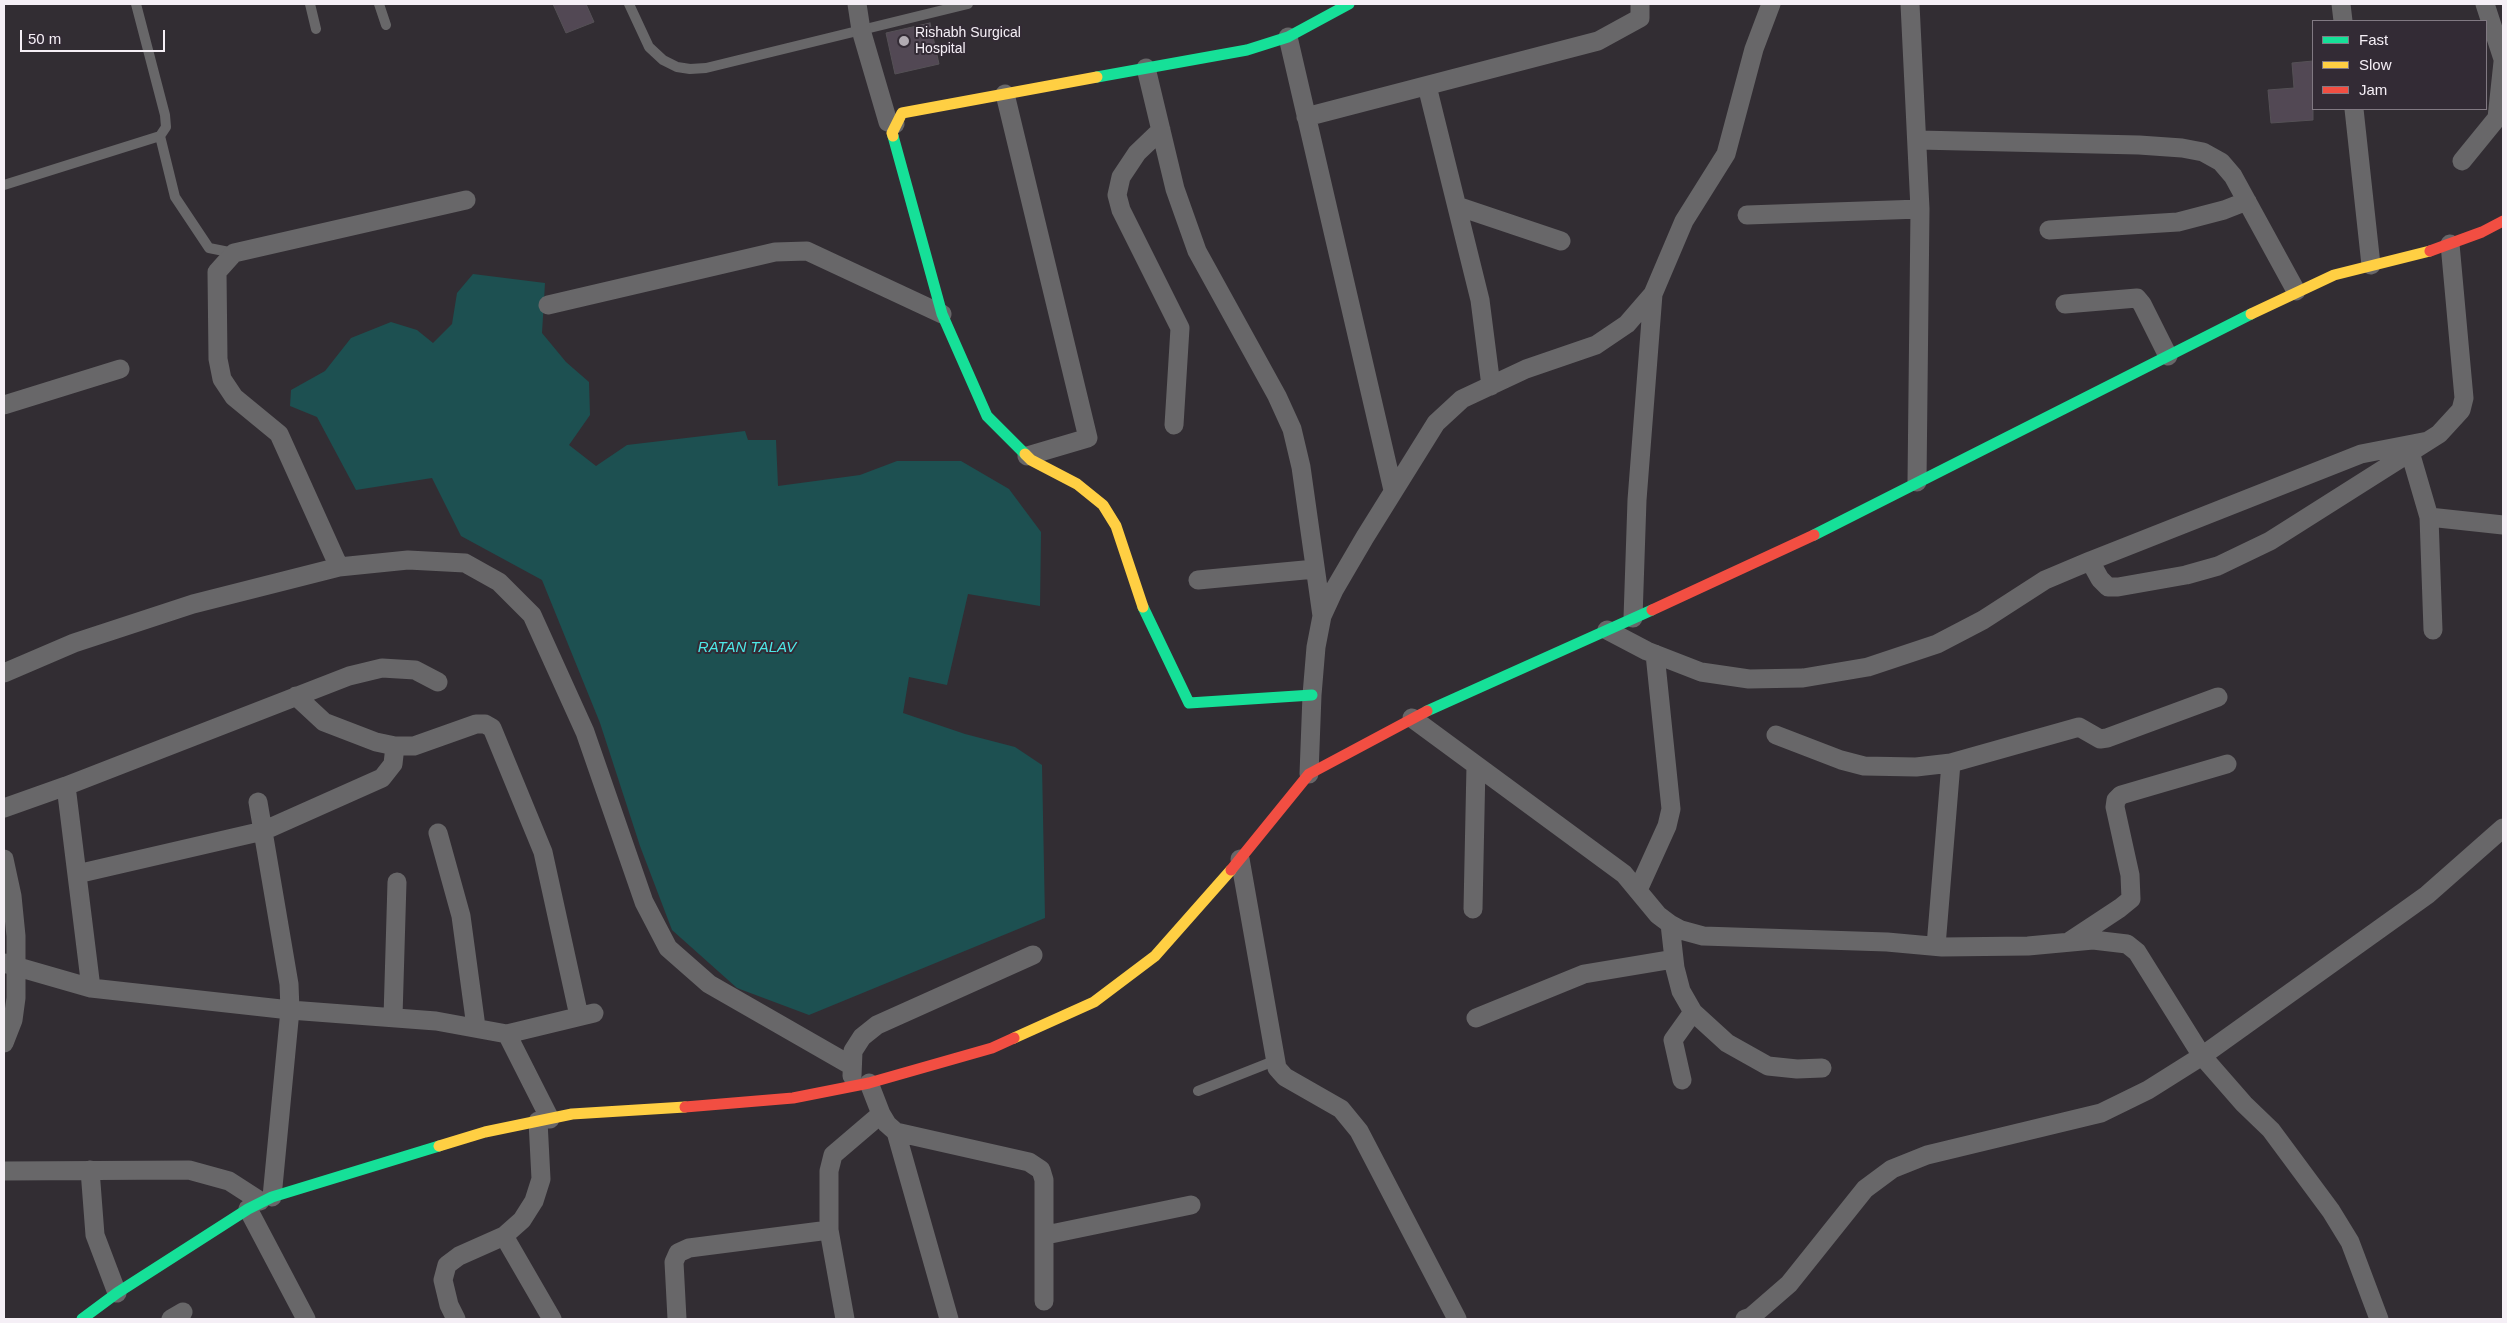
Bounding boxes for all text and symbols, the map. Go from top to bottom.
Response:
scale bar [22,20,168,52]
legend [2312,20,2487,110]
place label: Rishabh Surgical Hospital [915,25,1021,58]
text: 50 m [28,30,61,47]
text: Fast [2359,31,2388,48]
marker: Rishabh Surgical Hospital [897,34,911,48]
text: Slow [2359,56,2392,73]
text: Jam [2359,81,2387,98]
water label: RATAN TALAV [698,639,796,657]

